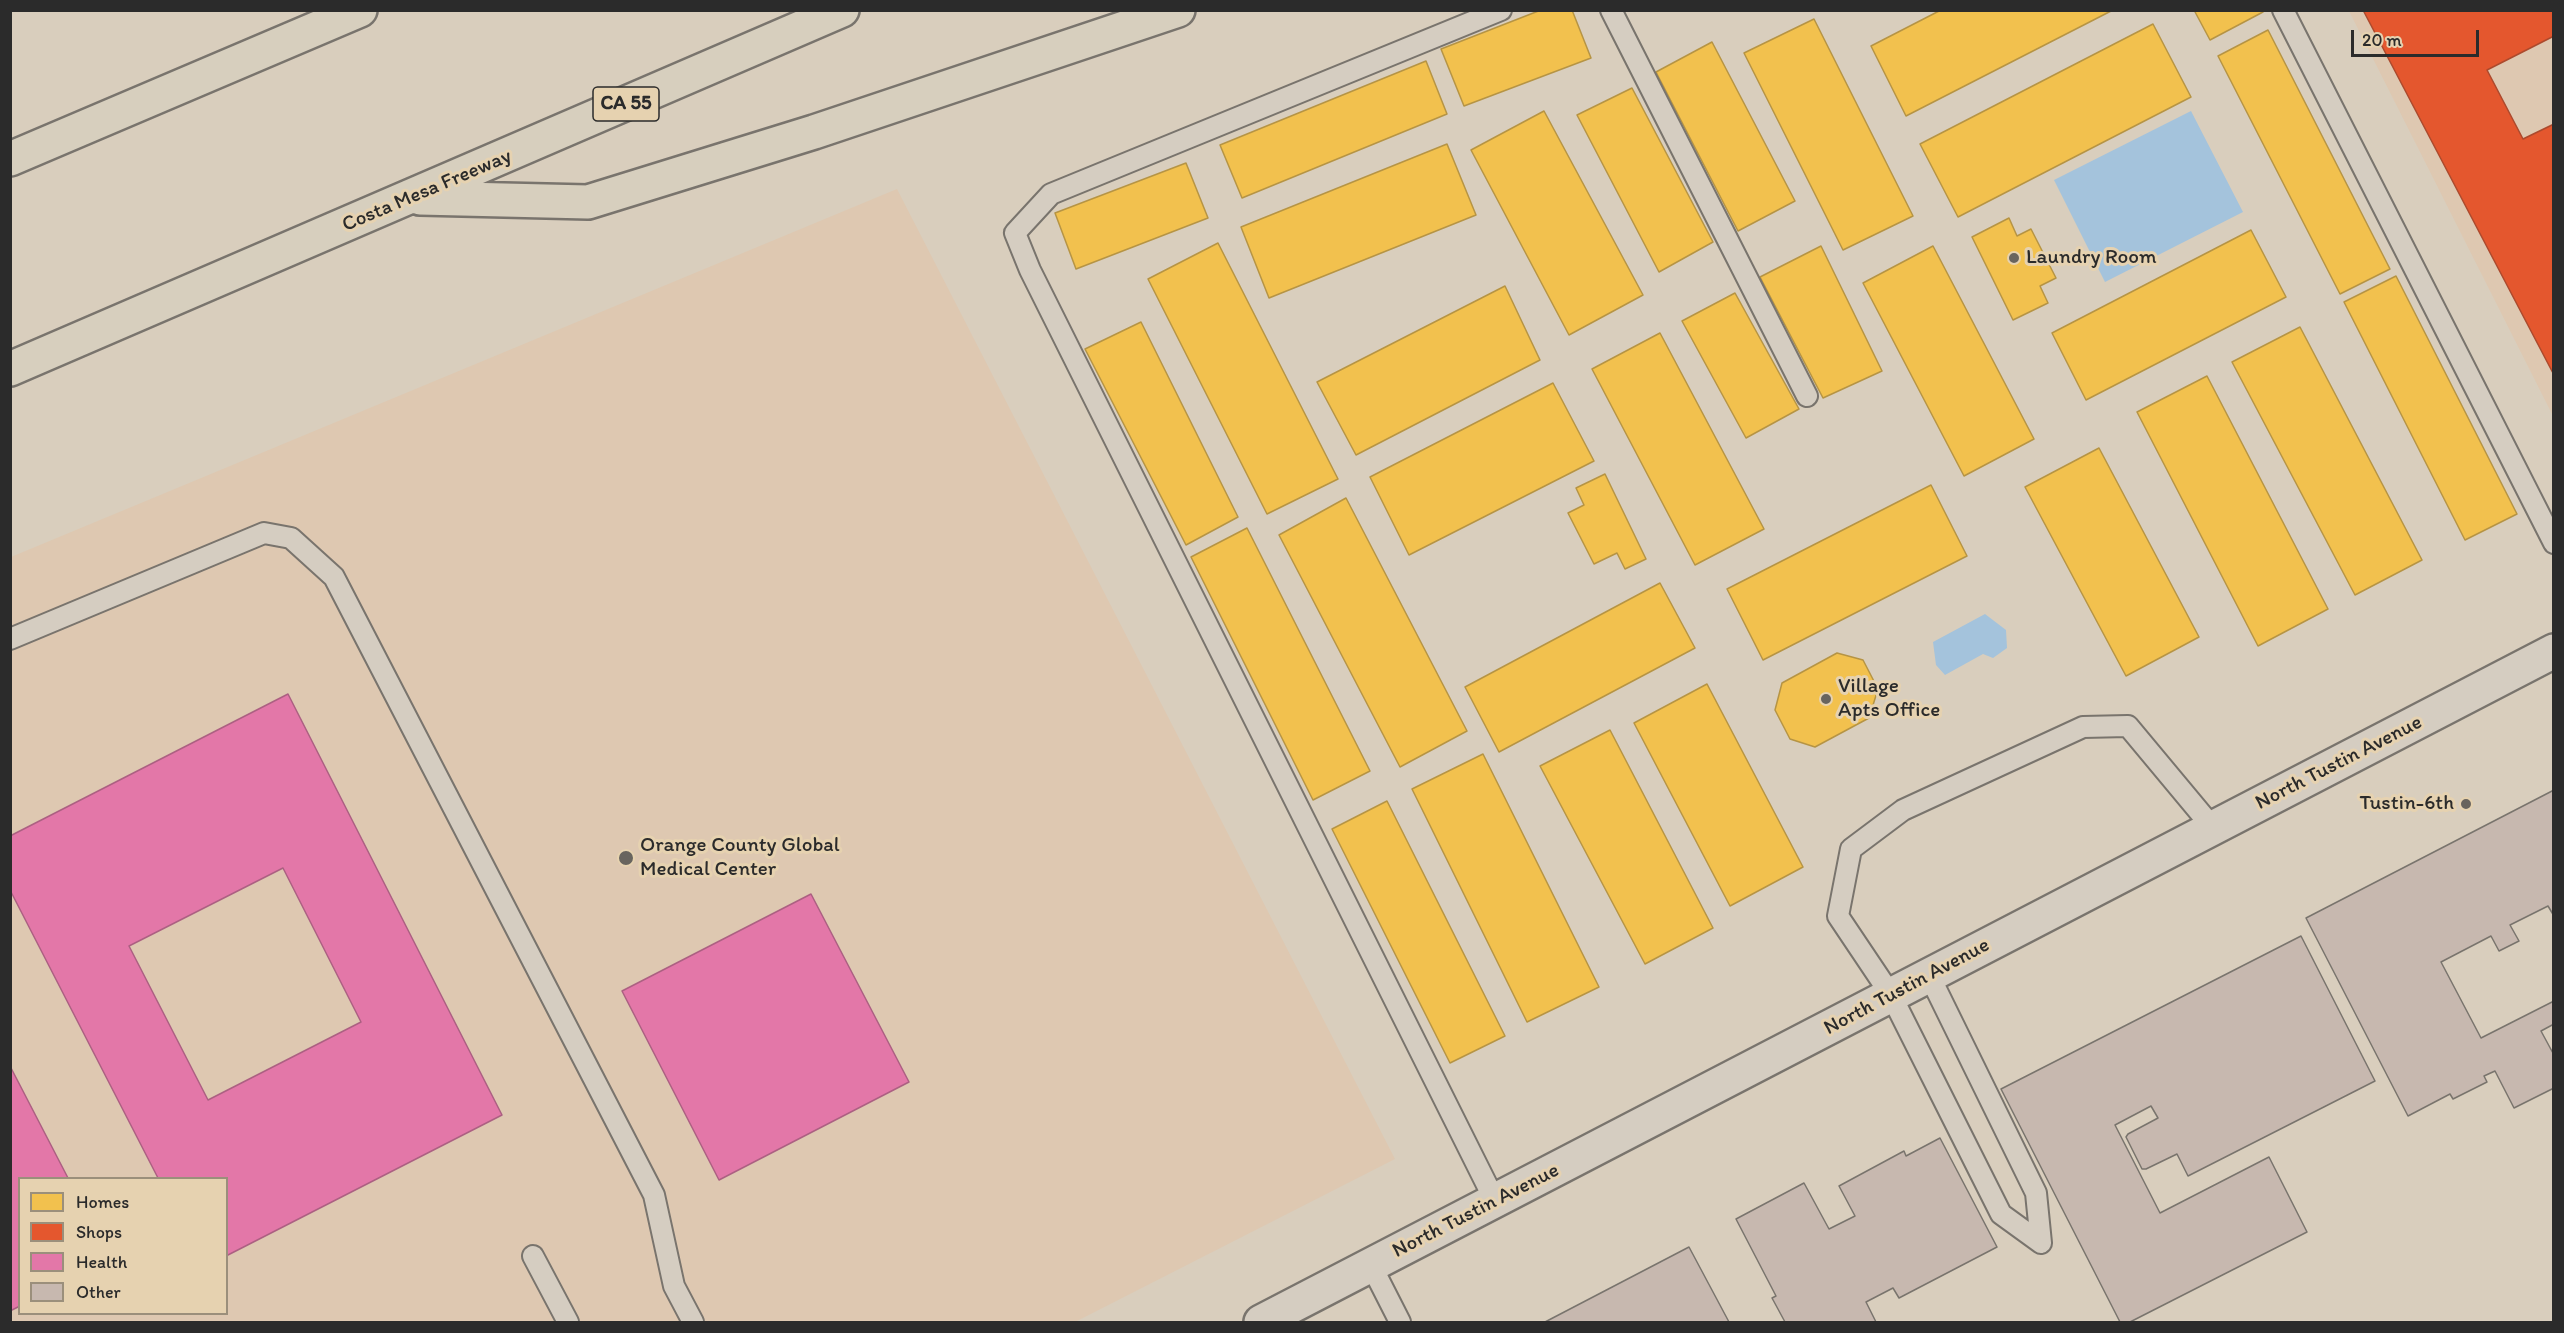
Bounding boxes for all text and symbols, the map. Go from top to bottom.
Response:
scale bar [2354,18,2482,56]
text: 20 m [2362,29,2402,51]
road number: CA 55 [593,87,659,121]
street label: Costa Mesa Freeway [339,144,515,238]
place label: Laundry Room [2026,245,2157,271]
marker: Laundry Room [2007,251,2021,265]
place label: Village Apts Office [1838,674,1940,724]
marker: Village Apts Office [1819,692,1833,706]
street label: North Tustin Avenue [2251,710,2427,816]
place label: Tustin-6th [2359,791,2454,817]
marker: Tustin-6th [2459,797,2473,811]
place label: Orange County Global Medical Center [640,833,840,883]
marker: Orange County Global Medical Center [617,849,635,867]
street label: North Tustin Avenue [1820,933,1994,1041]
street label: North Tustin Avenue [1388,1158,1564,1264]
legend [18,1177,228,1315]
text: Homes [76,1191,129,1213]
text: Shops [76,1221,122,1243]
text: Health [76,1251,127,1273]
text: Other [76,1281,121,1303]

